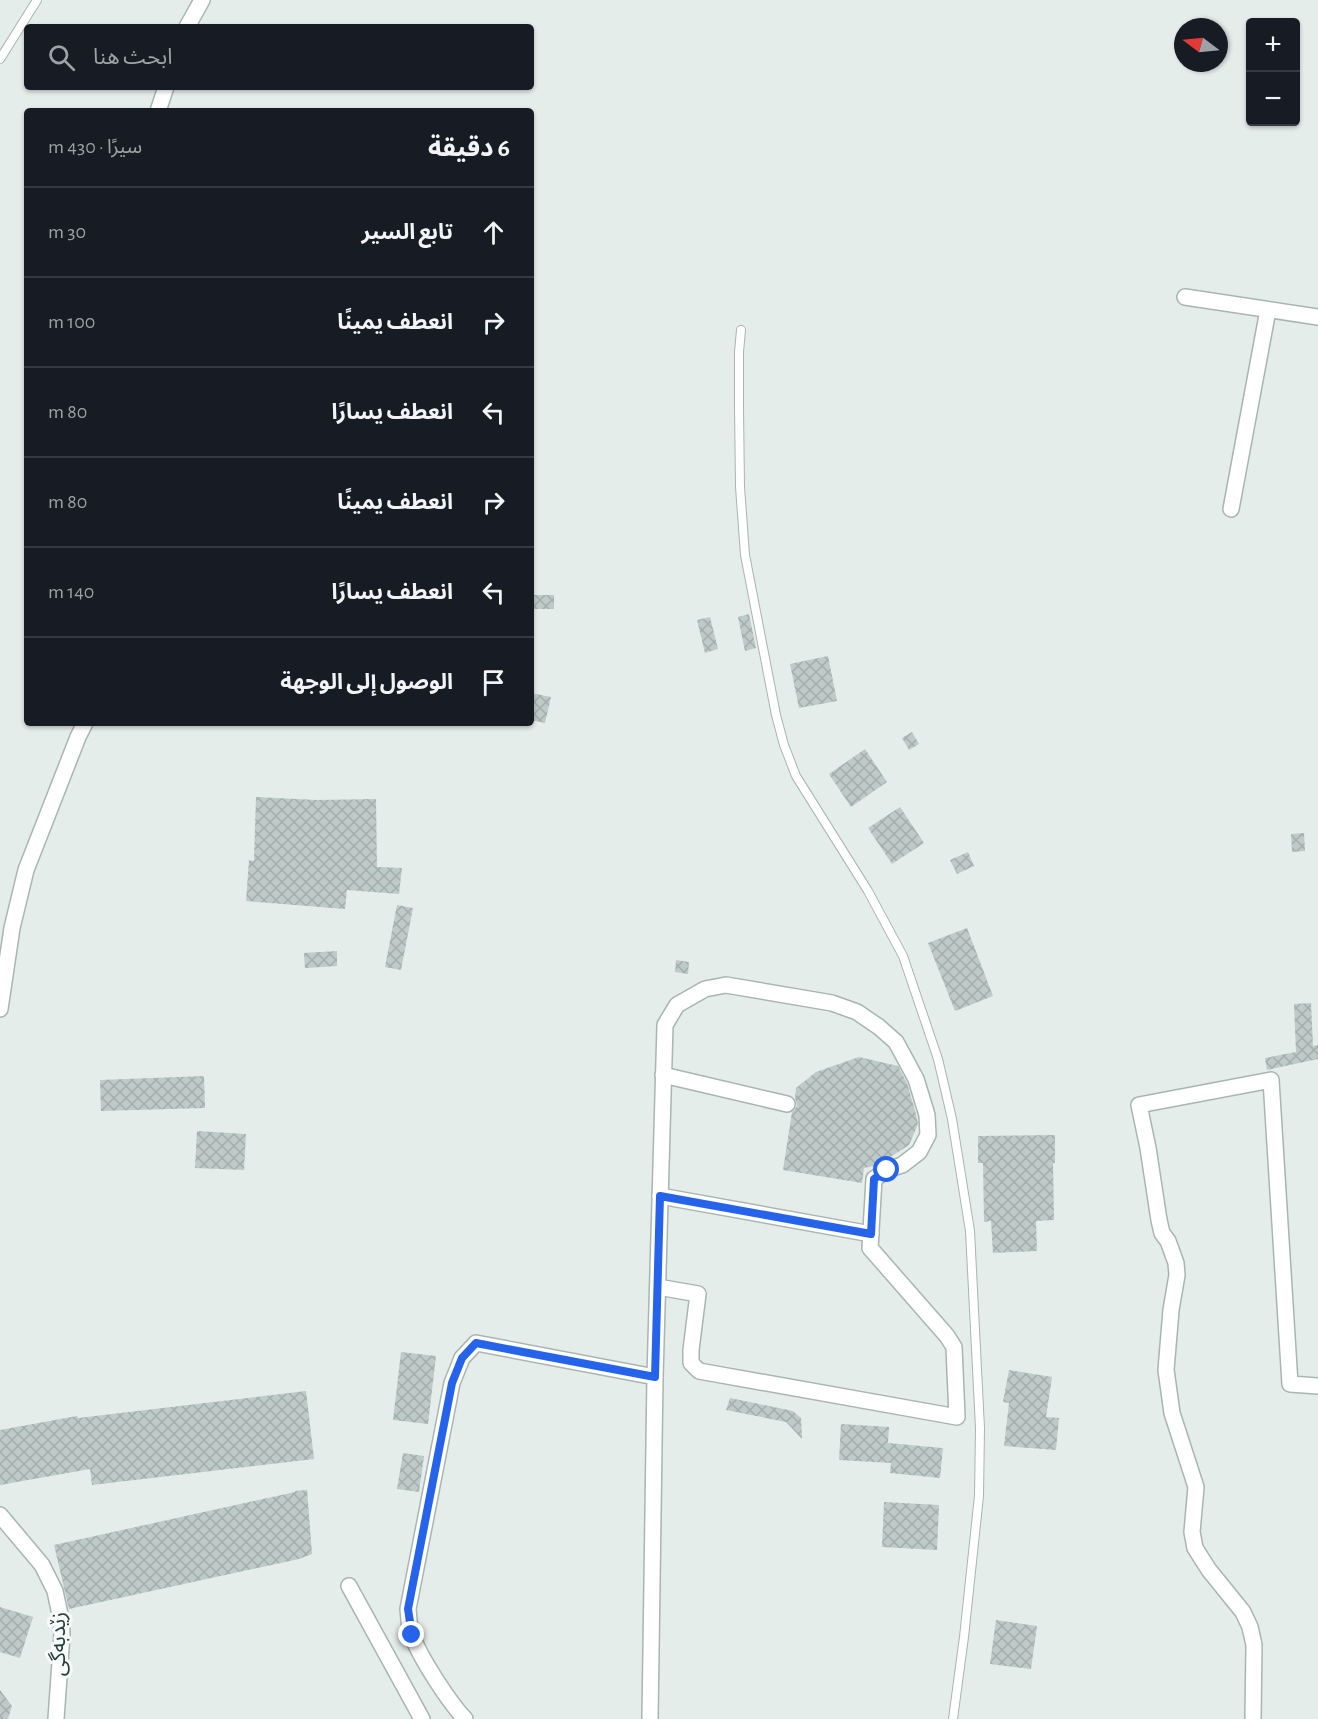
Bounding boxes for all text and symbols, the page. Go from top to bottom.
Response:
north arrow [1174,18,1228,72]
map controls [1246,18,1300,126]
button: + [1246,18,1300,72]
search box [24,24,534,90]
icon: search [45,41,78,74]
text: ابحث هنا [93,46,172,68]
button: − [1246,72,1300,126]
text: 6 دقيقة [428,135,510,161]
text: سيرًا · 430 m [48,137,142,157]
icon: ahead [477,216,510,249]
text: تابع السير [361,221,453,243]
text: 30 m [48,222,86,242]
icon: right [477,306,510,339]
text: انعطف يمينًا [337,311,453,333]
text: 100 m [48,312,95,332]
icon: left [477,396,510,429]
text: انعطف يسارًا [331,401,453,423]
text: 80 m [48,402,87,422]
icon: right [477,486,510,519]
text: انعطف يمينًا [337,491,453,513]
text: 80 m [48,492,87,512]
icon: left [477,576,510,609]
text: انعطف يسارًا [331,581,453,603]
text: 140 m [48,582,94,602]
icon: arrive [477,666,510,699]
text: الوصول إلى الوجهة [280,671,453,693]
route start [873,1156,899,1182]
street label: زێدبەگی [47,1612,70,1676]
route end [398,1621,424,1647]

